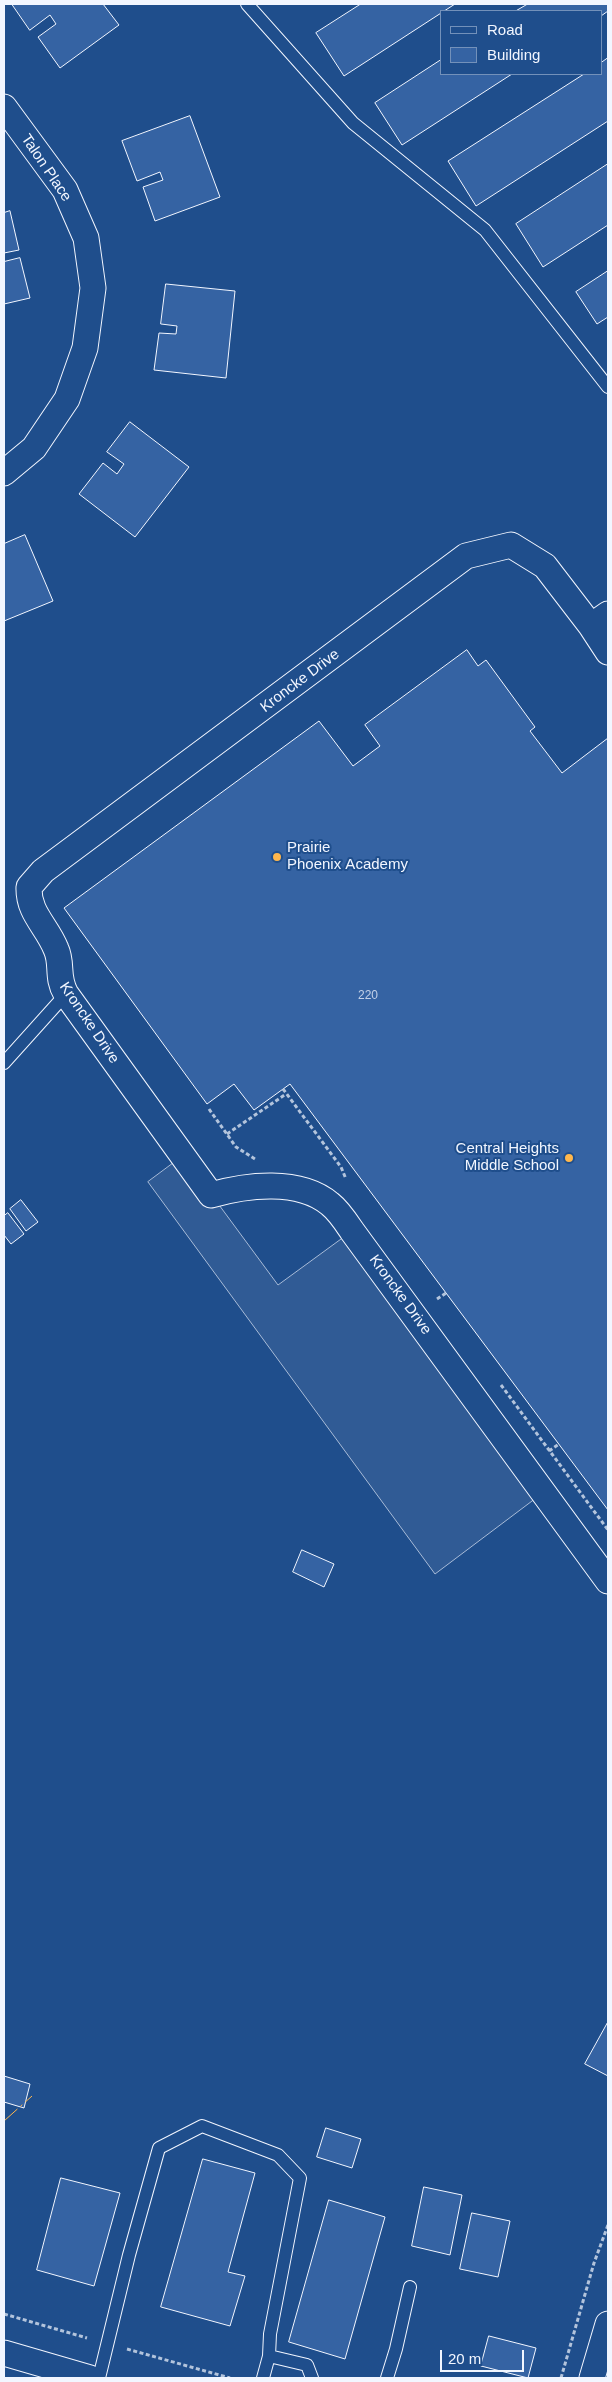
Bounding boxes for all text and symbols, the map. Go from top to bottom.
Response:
legend [440,10,602,75]
text: Road [487,21,523,38]
text: Building [487,46,540,63]
street label: Talon Place [17,131,75,205]
street label: Kroncke Drive [257,645,343,717]
place label: Prairie Phoenix Academy [287,839,408,874]
marker: Prairie Phoenix Academy [271,851,283,863]
street label: Kroncke Drive [55,979,123,1067]
house number: 220 [358,989,378,1003]
place label: Central Heights Middle School [456,1140,559,1175]
marker: Central Heights Middle School [563,1152,575,1164]
street label: Kroncke Drive [365,1252,435,1338]
scale bar [442,2340,526,2372]
text: 20 m [448,2350,481,2367]

